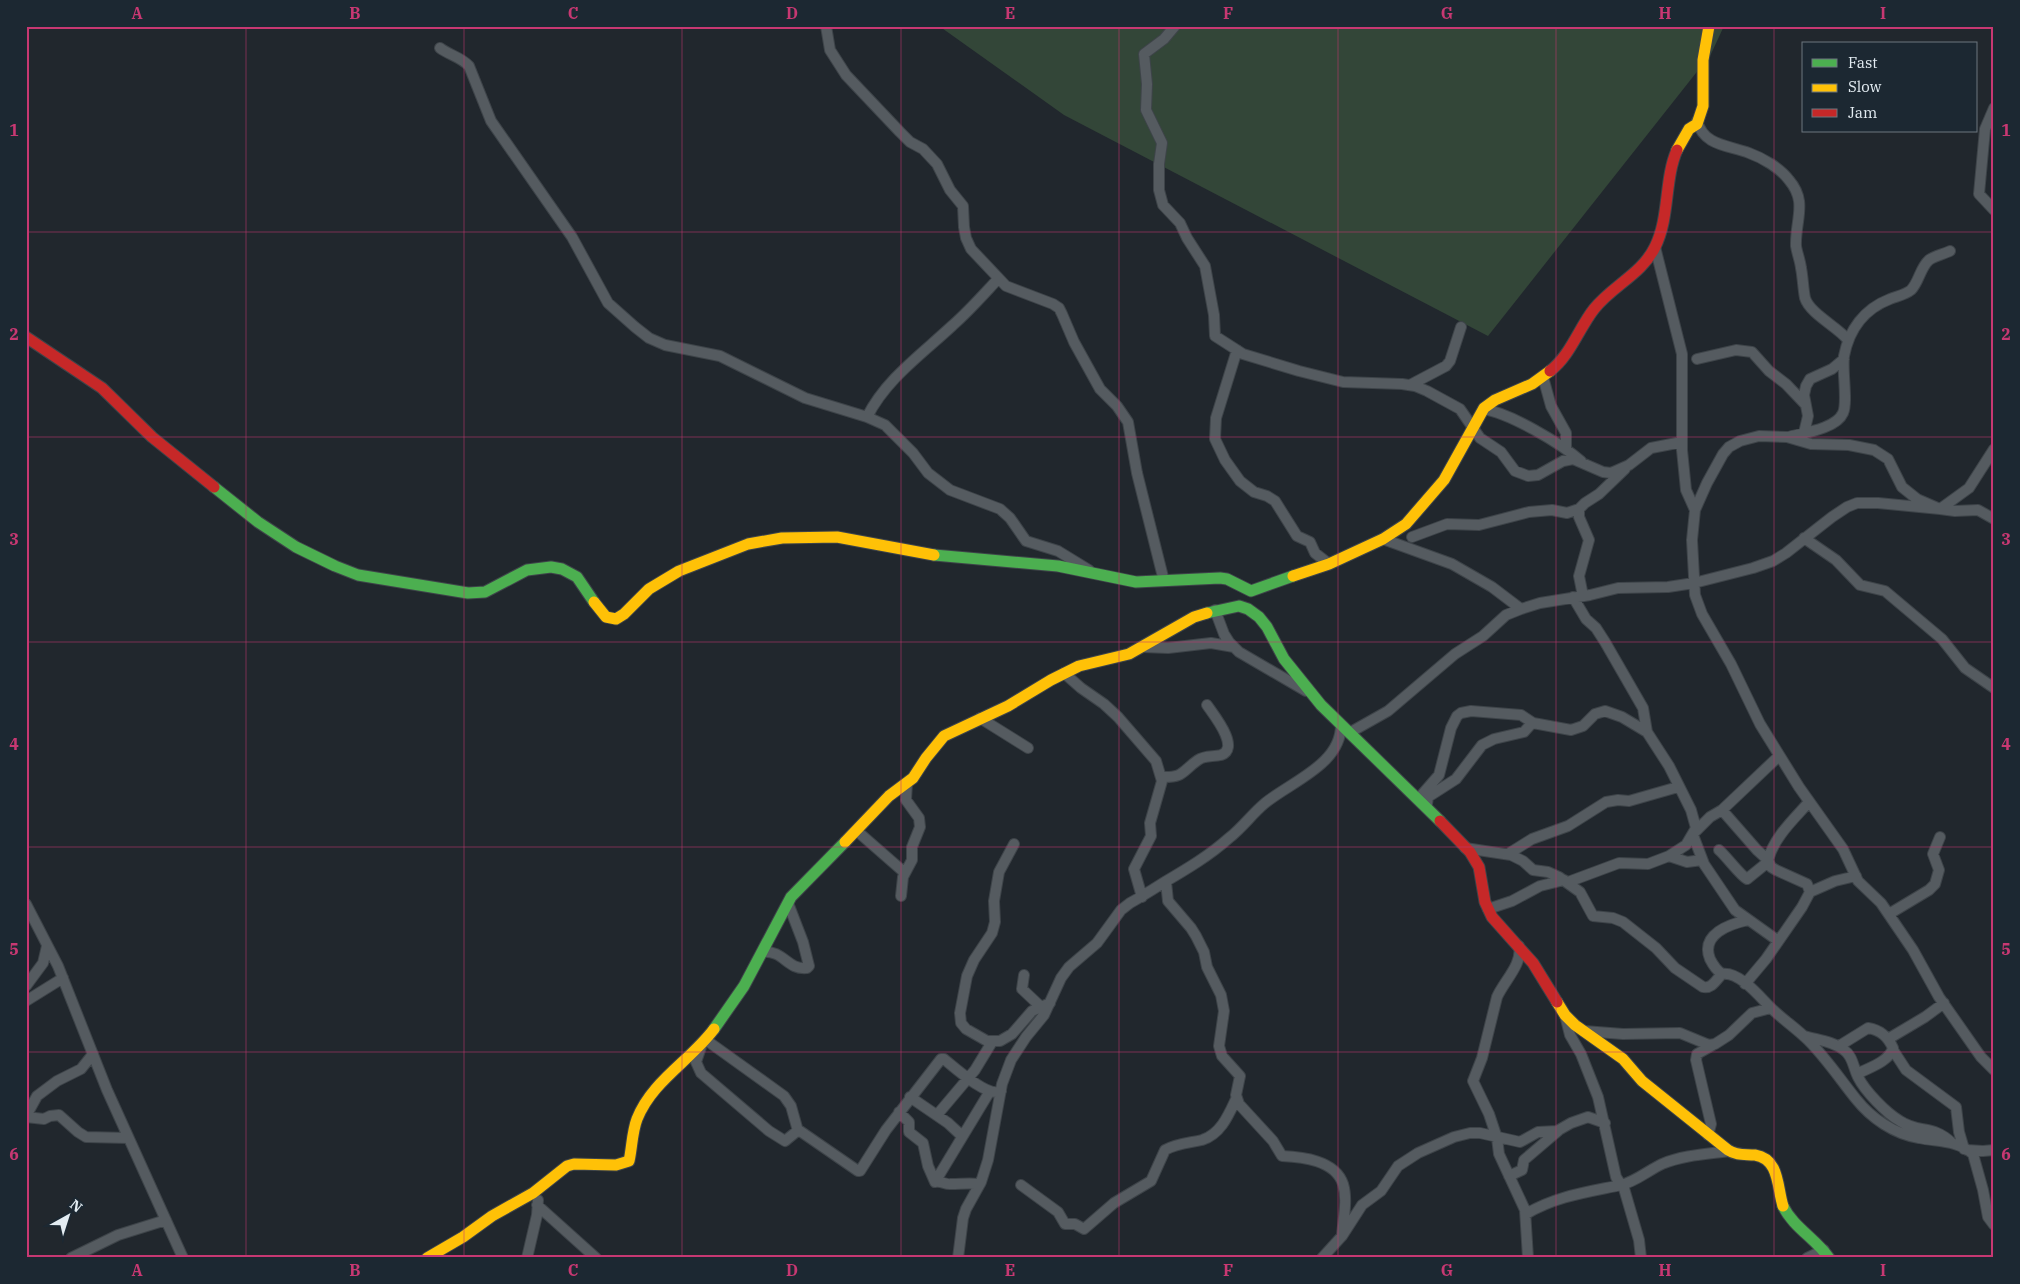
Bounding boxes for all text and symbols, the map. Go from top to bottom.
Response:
text: A [131,3,143,23]
text: B [349,3,361,23]
text: C [568,3,578,23]
text: D [786,3,798,23]
text: E [1005,3,1015,23]
text: F [1223,3,1233,23]
text: G [1441,3,1453,23]
text: H [1659,3,1672,23]
text: I [1880,3,1886,23]
legend [1802,42,1978,132]
text: Fast [1848,53,1878,72]
text: Slow [1848,77,1882,96]
text: Jam [1848,103,1877,122]
text: 1 [9,120,19,140]
text: 1 [2001,120,2011,140]
text: 2 [9,324,19,344]
text: 2 [2001,324,2011,344]
text: 3 [9,529,19,549]
text: 3 [2001,529,2011,549]
text: 4 [9,734,19,754]
text: 4 [2001,734,2011,754]
text: 5 [9,939,19,959]
text: 5 [2001,939,2011,959]
text: 6 [9,1144,19,1164]
text: 6 [2001,1144,2011,1164]
north arrow [42,1192,92,1242]
text: N [66,1195,86,1216]
text: A [131,1260,143,1280]
text: B [349,1260,361,1280]
text: C [568,1260,578,1280]
text: D [786,1260,798,1280]
text: E [1005,1260,1015,1280]
text: F [1223,1260,1233,1280]
text: G [1441,1260,1453,1280]
text: H [1659,1260,1672,1280]
text: I [1880,1260,1886,1280]

